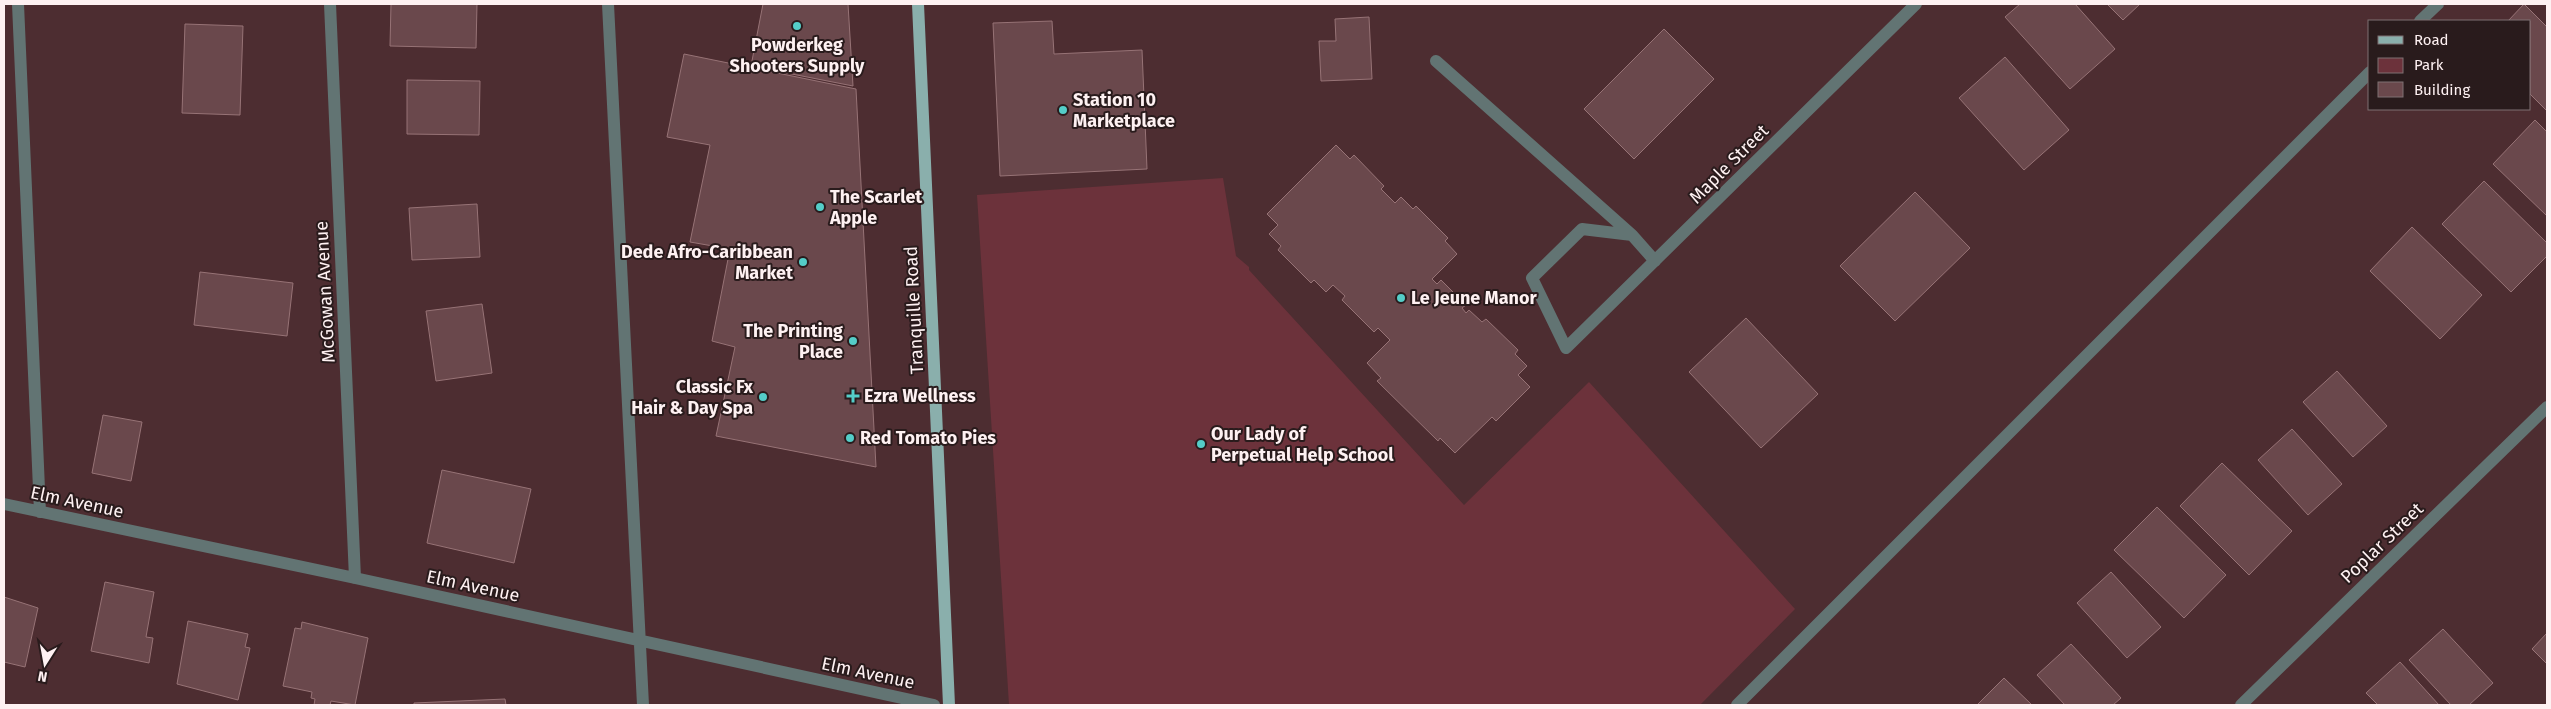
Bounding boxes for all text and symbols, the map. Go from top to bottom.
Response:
marker: Powderkeg Shooters Supply [791,20,803,32]
legend [2368,20,2531,110]
text: Road [2414,31,2449,49]
place label: Powderkeg Shooters Supply [730,34,865,77]
text: Park [2414,56,2444,74]
text: Building [2414,81,2470,99]
place label: Station 10 Marketplace [1073,89,1175,132]
marker: Station 10 Marketplace [1057,104,1069,116]
street label: Maple Street [1685,119,1774,208]
place label: The Scarlet Apple [829,186,923,229]
marker: The Scarlet Apple [814,201,826,213]
street label: McGowan Avenue [310,221,340,363]
place label: Dede Afro-Caribbean Market [621,241,794,284]
street label: Tranquille Road [900,245,928,375]
marker: Dede Afro-Caribbean Market [797,256,809,268]
place label: Le Jeune Manor [1411,287,1537,309]
marker: Le Jeune Manor [1395,292,1407,304]
place label: The Printing Place [743,320,843,363]
marker: The Printing Place [847,335,859,347]
place label: Classic Fx Hair & Day Spa [631,376,754,419]
place label: Ezra Wellness [864,385,976,407]
marker: Ezra Wellness [846,389,860,403]
marker: Classic Fx Hair & Day Spa [757,391,769,403]
place label: Our Lady of Perpetual Help School [1211,423,1394,466]
place label: Red Tomato Pies [860,427,996,449]
marker: Red Tomato Pies [844,432,856,444]
marker: Our Lady of Perpetual Help School [1195,438,1207,450]
street label: Elm Avenue [28,481,126,523]
street label: Poplar Street [2336,498,2428,588]
street label: Elm Avenue [424,565,522,607]
north arrow [20,639,70,689]
street label: Elm Avenue [819,652,917,694]
text: N [36,667,49,686]

